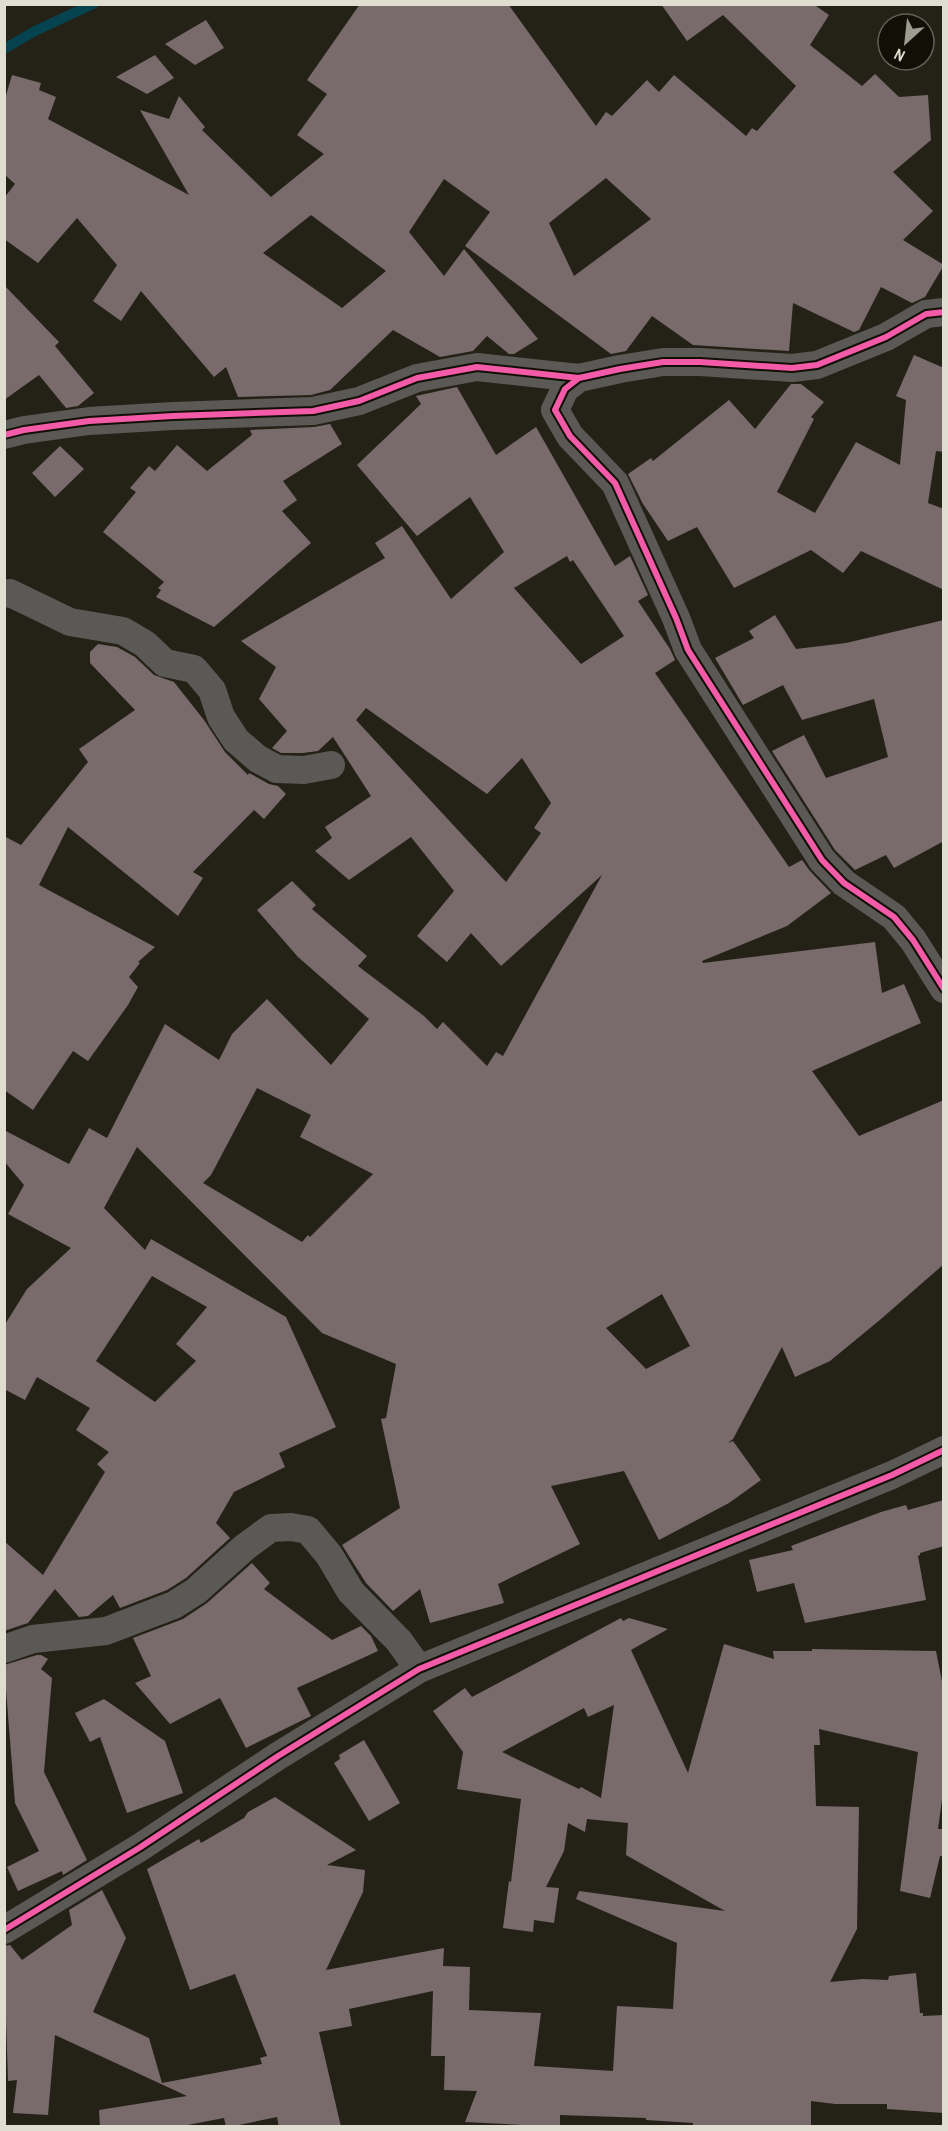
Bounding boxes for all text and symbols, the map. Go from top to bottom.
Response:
north arrow [876,12,936,72]
text: N [890,43,908,67]

